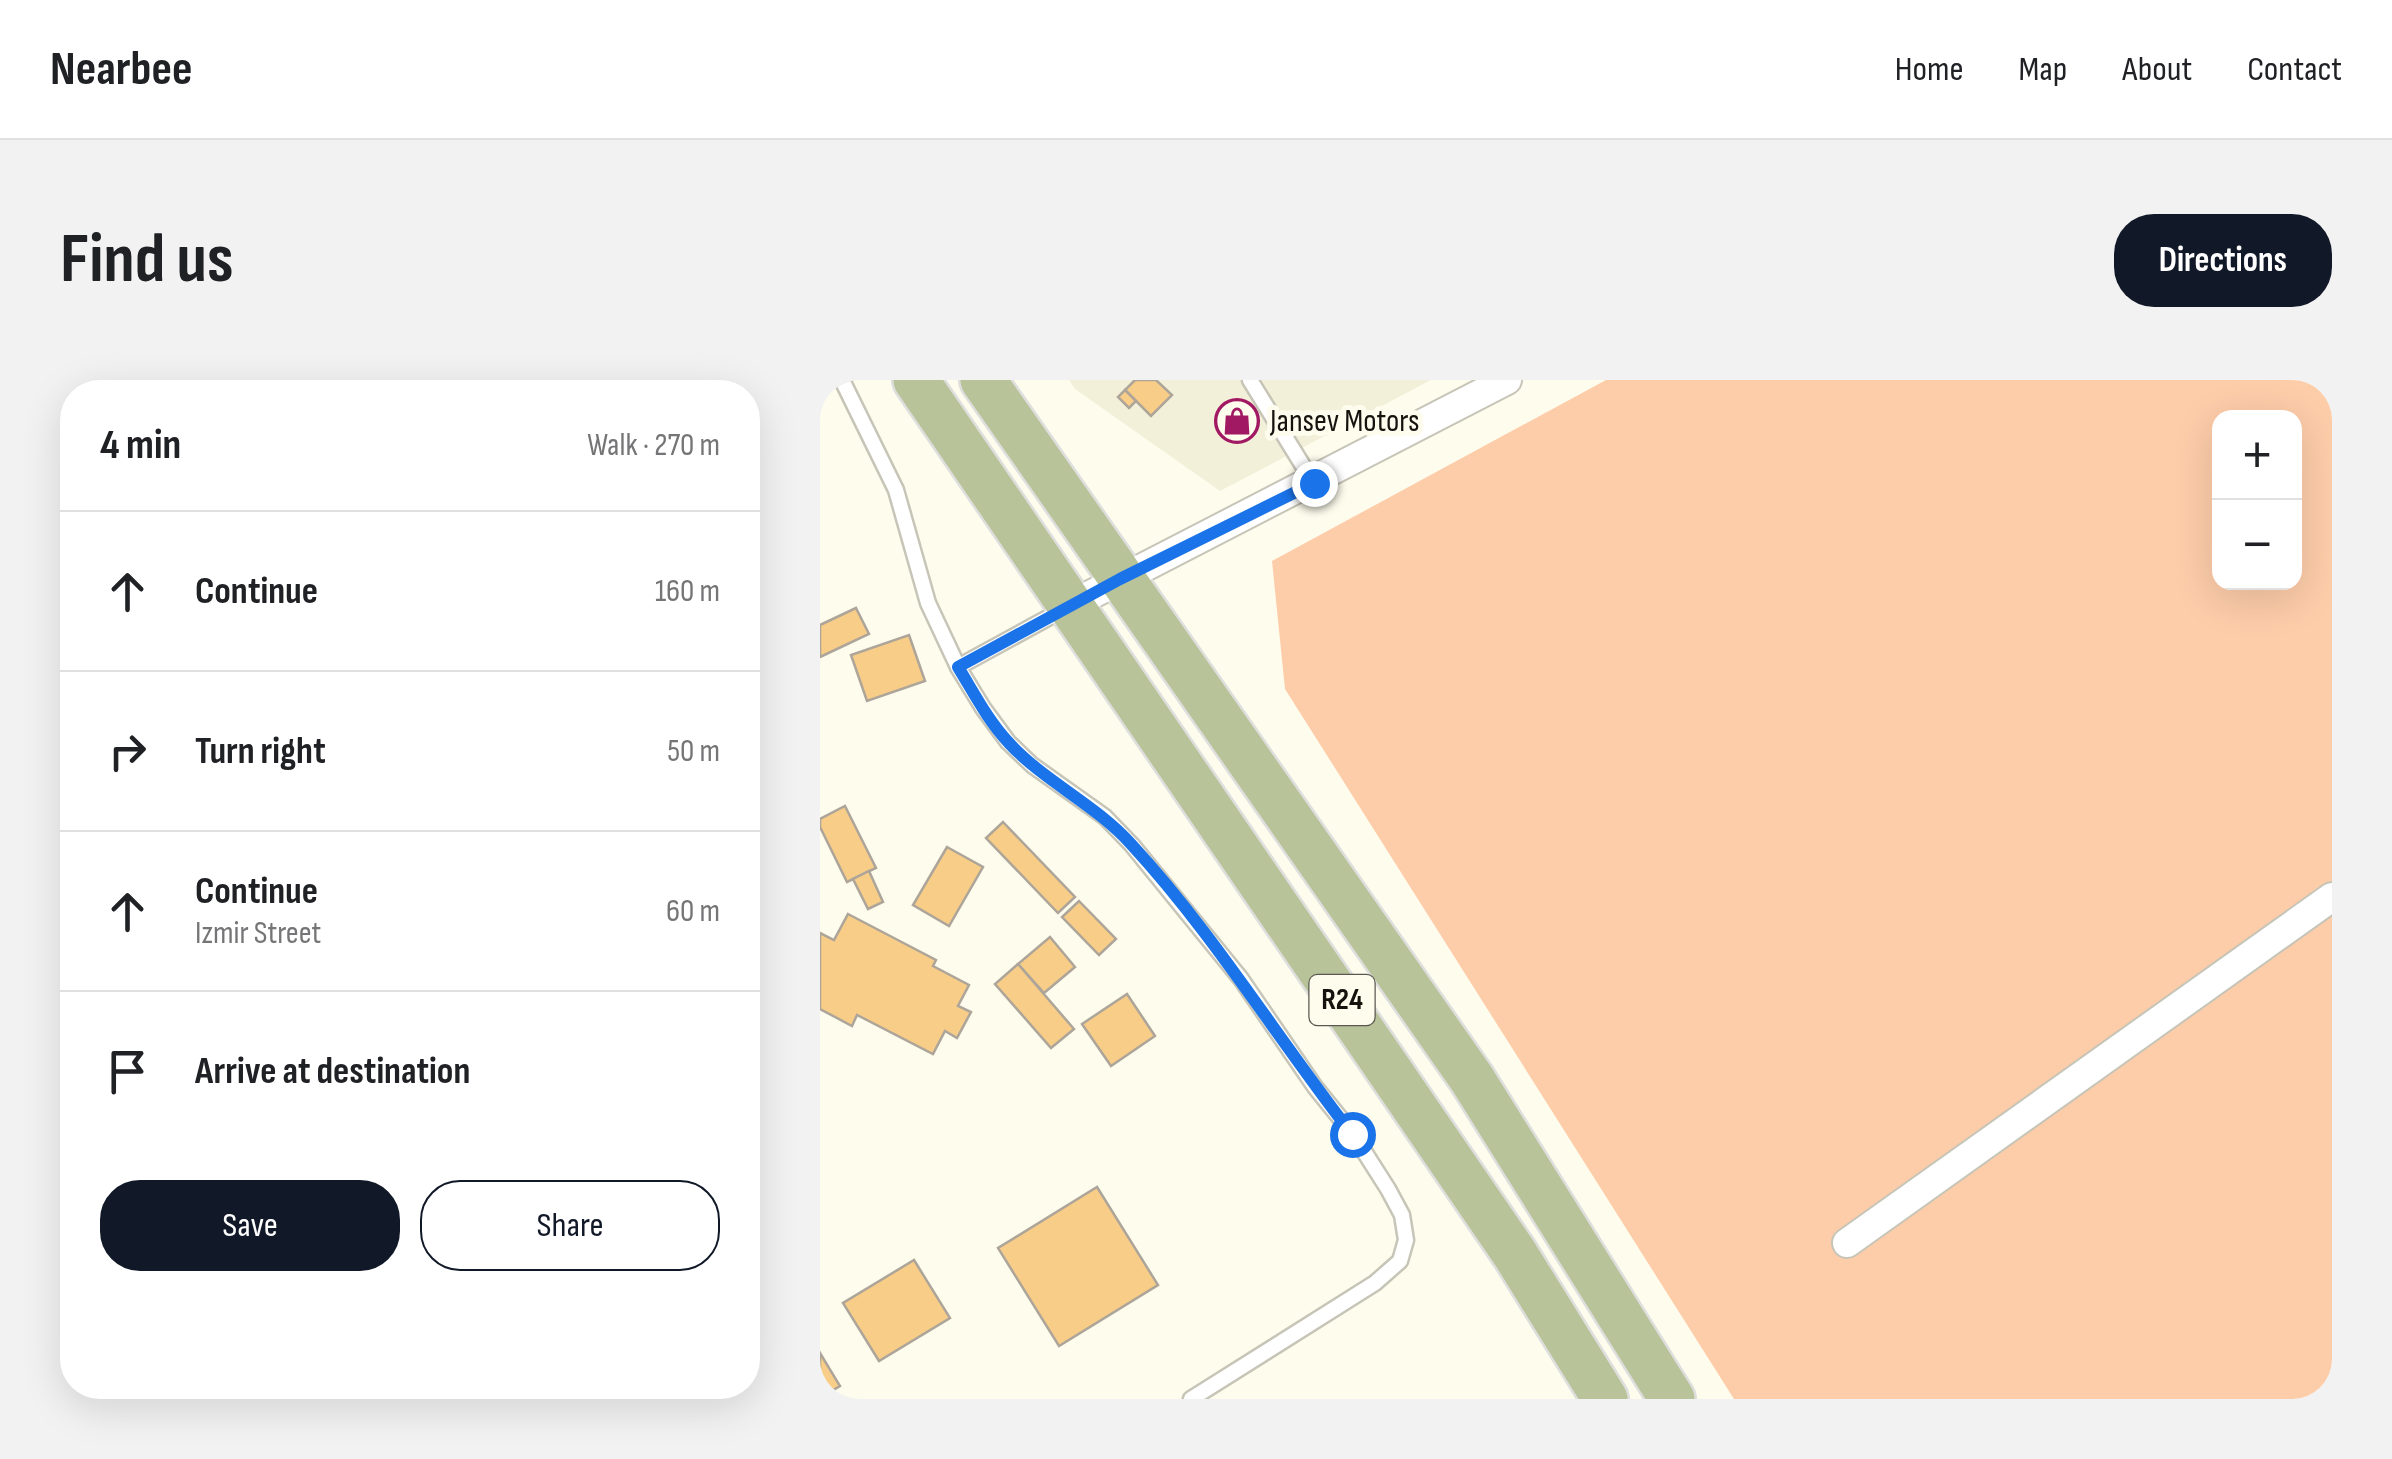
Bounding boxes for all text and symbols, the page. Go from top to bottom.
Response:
text: Nearbee [50,41,192,98]
text: Home [1895,48,1964,91]
text: Map [2019,48,2067,91]
text: About [2122,48,2192,91]
text: Contact [2247,48,2342,91]
button: Directions [2114,214,2332,307]
text: Find us [60,218,234,302]
shop icon: Jansev Motors [1214,398,1260,444]
place label: Jansev Motors [1269,402,1419,441]
map controls [2212,410,2302,590]
button: + [2212,410,2302,500]
text: 4 min [100,420,181,471]
text: Walk · 270 m [587,426,720,465]
route end [1292,461,1338,507]
button: − [2212,500,2302,590]
icon: ahead [100,564,155,619]
text: Continue [195,569,318,614]
text: 160 m [655,572,720,611]
icon: right [100,724,155,779]
text: Turn right [195,729,326,774]
text: 50 m [667,732,720,771]
text: Continue [195,869,318,914]
icon: ahead [100,884,155,939]
text: 60 m [666,892,720,931]
text: Izmir Street [195,914,321,953]
road number: R24 [1310,975,1374,1025]
icon: arrive [100,1044,155,1099]
text: Arrive at destination [195,1049,470,1094]
route start [1330,1112,1376,1158]
button: Save [100,1180,400,1271]
button: Share [420,1180,720,1271]

